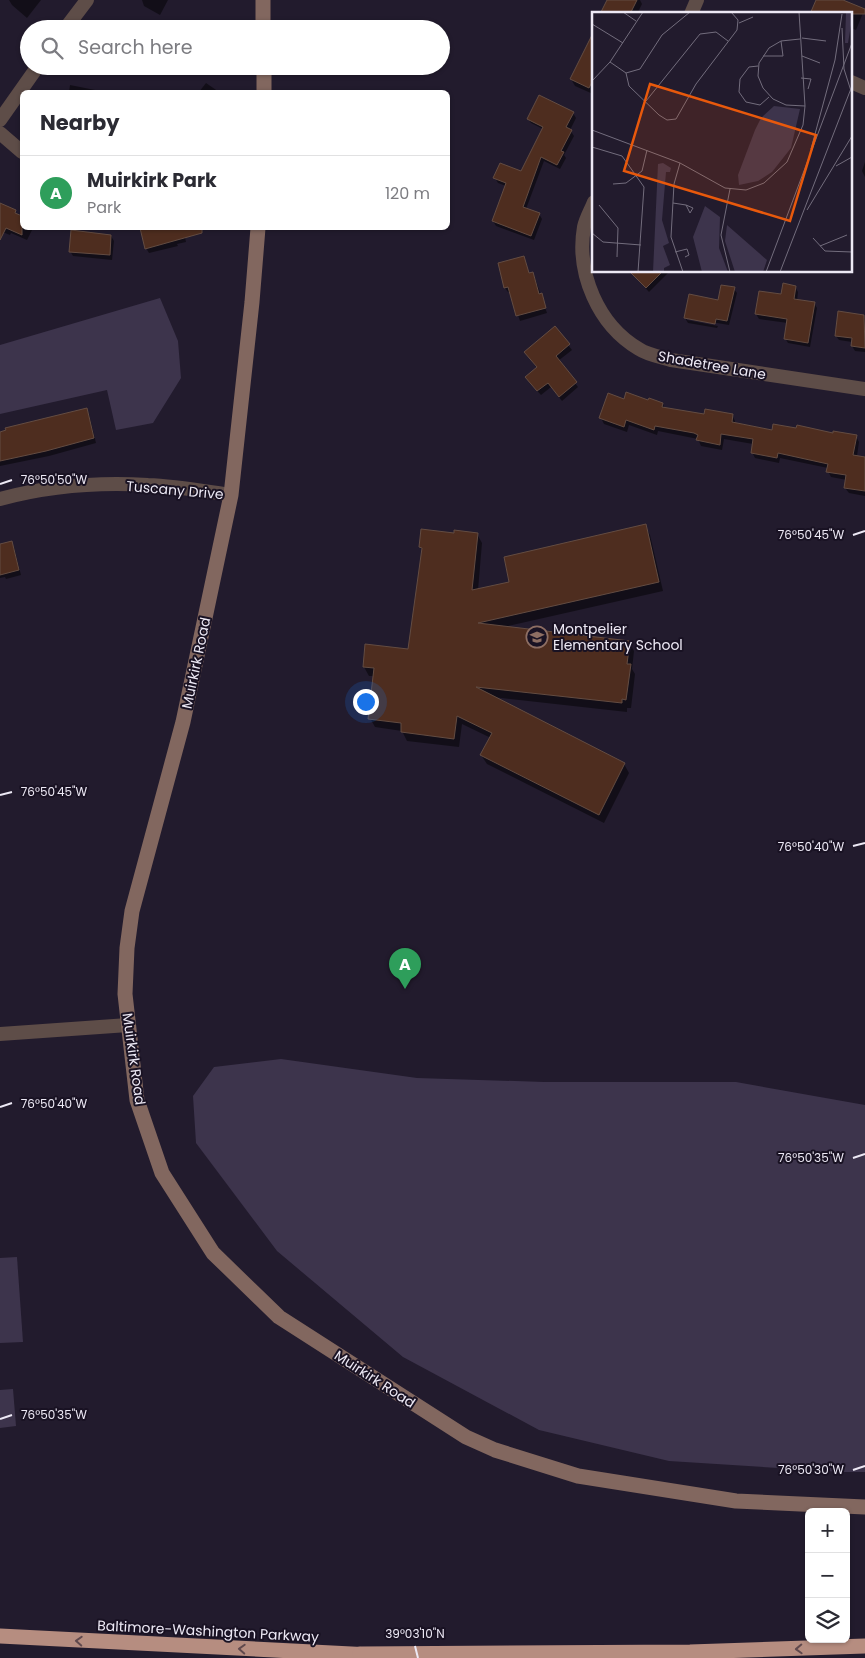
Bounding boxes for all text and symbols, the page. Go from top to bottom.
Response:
inset map [592,12,852,272]
search box [20,20,450,75]
icon: search [38,34,66,62]
text: Search here [78,34,192,61]
text: Nearby [40,108,120,137]
text: Muirkirk Park [87,167,217,194]
text: A [50,182,62,205]
text: 120 m [385,182,430,205]
text: Park [87,196,121,219]
street label: Shadetree Lane [656,346,768,384]
text: 76°50'50"W [21,471,87,488]
street label: Tuscany Drive [126,476,225,504]
text: 76°50'45"W [778,526,844,543]
street label: Muirkirk Road [177,615,215,711]
place label: Montpelier Elementary School [553,619,683,655]
school or university icon: Montpelier Elementary School [525,625,549,649]
your location [353,689,379,715]
text: 76°50'45"W [21,783,87,800]
text: 76°50'40"W [778,838,844,855]
pin: A [389,948,421,989]
street label: Muirkirk Road [118,1012,150,1106]
text: 76°50'40"W [21,1095,87,1112]
text: 76°50'35"W [778,1149,844,1166]
street label: Muirkirk Road [331,1345,419,1413]
text: 76°50'35"W [21,1406,87,1423]
text: 76°50'30"W [778,1461,844,1478]
map controls [805,1508,850,1643]
button: + [805,1508,850,1553]
button: − [805,1553,850,1598]
button: layers [805,1598,850,1643]
street label: Baltimore-Washington Parkway [97,1615,319,1647]
text: 39°03'10"N [385,1625,445,1642]
one-way arrow [75,1635,83,1646]
one-way arrow [237,1643,245,1654]
one-way arrow [795,1643,803,1654]

